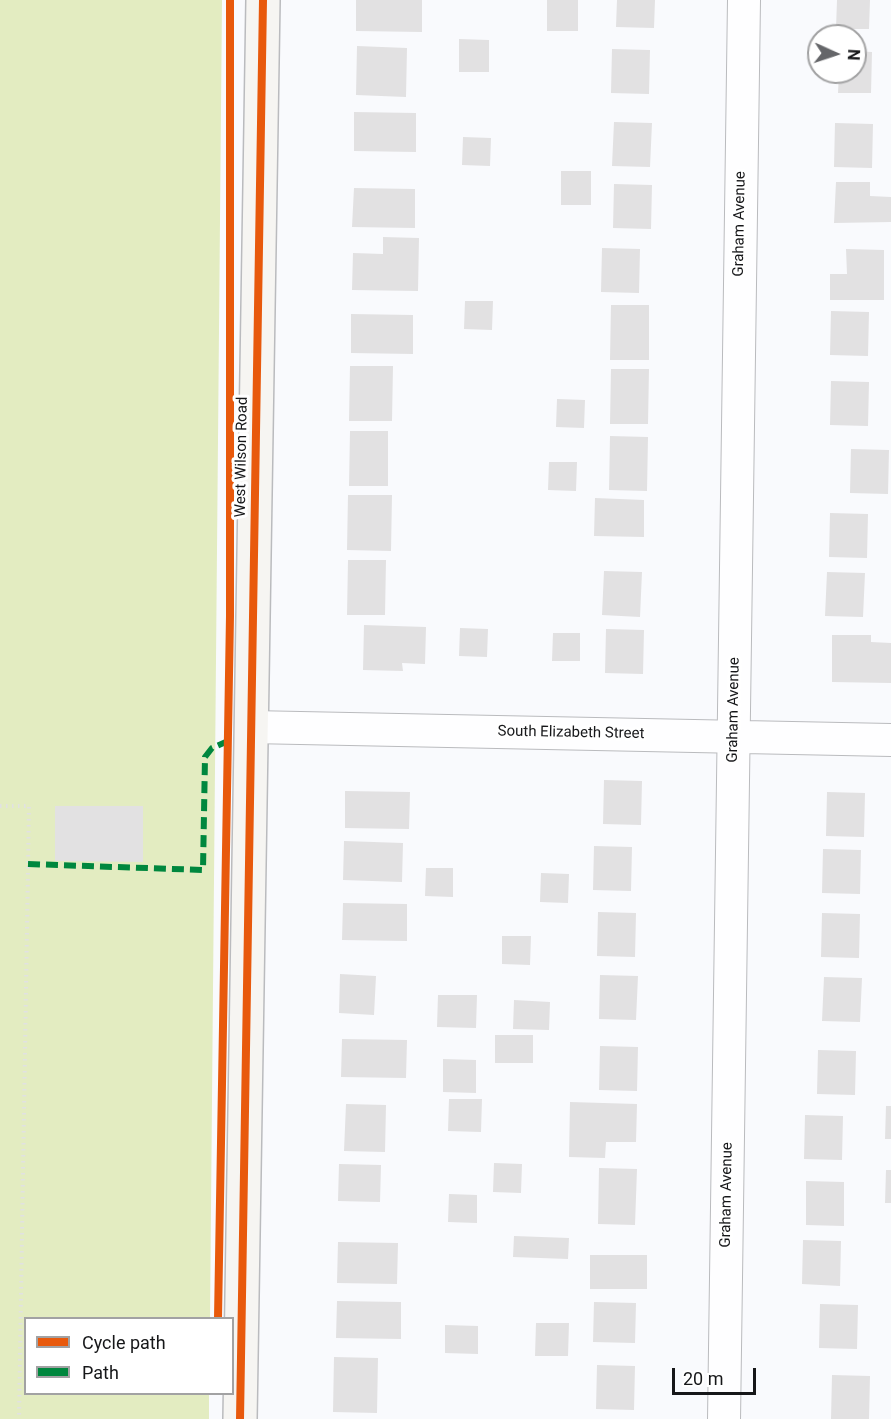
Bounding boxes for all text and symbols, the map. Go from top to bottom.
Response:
north arrow [807,24,867,84]
text: N [844,49,863,61]
street label: Graham Avenue [730,171,750,277]
street label: West Wilson Road [232,396,252,518]
street label: Graham Avenue [724,657,744,763]
street label: South Elizabeth Street [497,723,645,743]
street label: Graham Avenue [717,1142,737,1248]
legend [24,1317,234,1395]
text: Cycle path [82,1332,166,1353]
scale bar [675,1356,759,1394]
text: Path [82,1362,119,1383]
text: 20 m [683,1368,723,1389]

